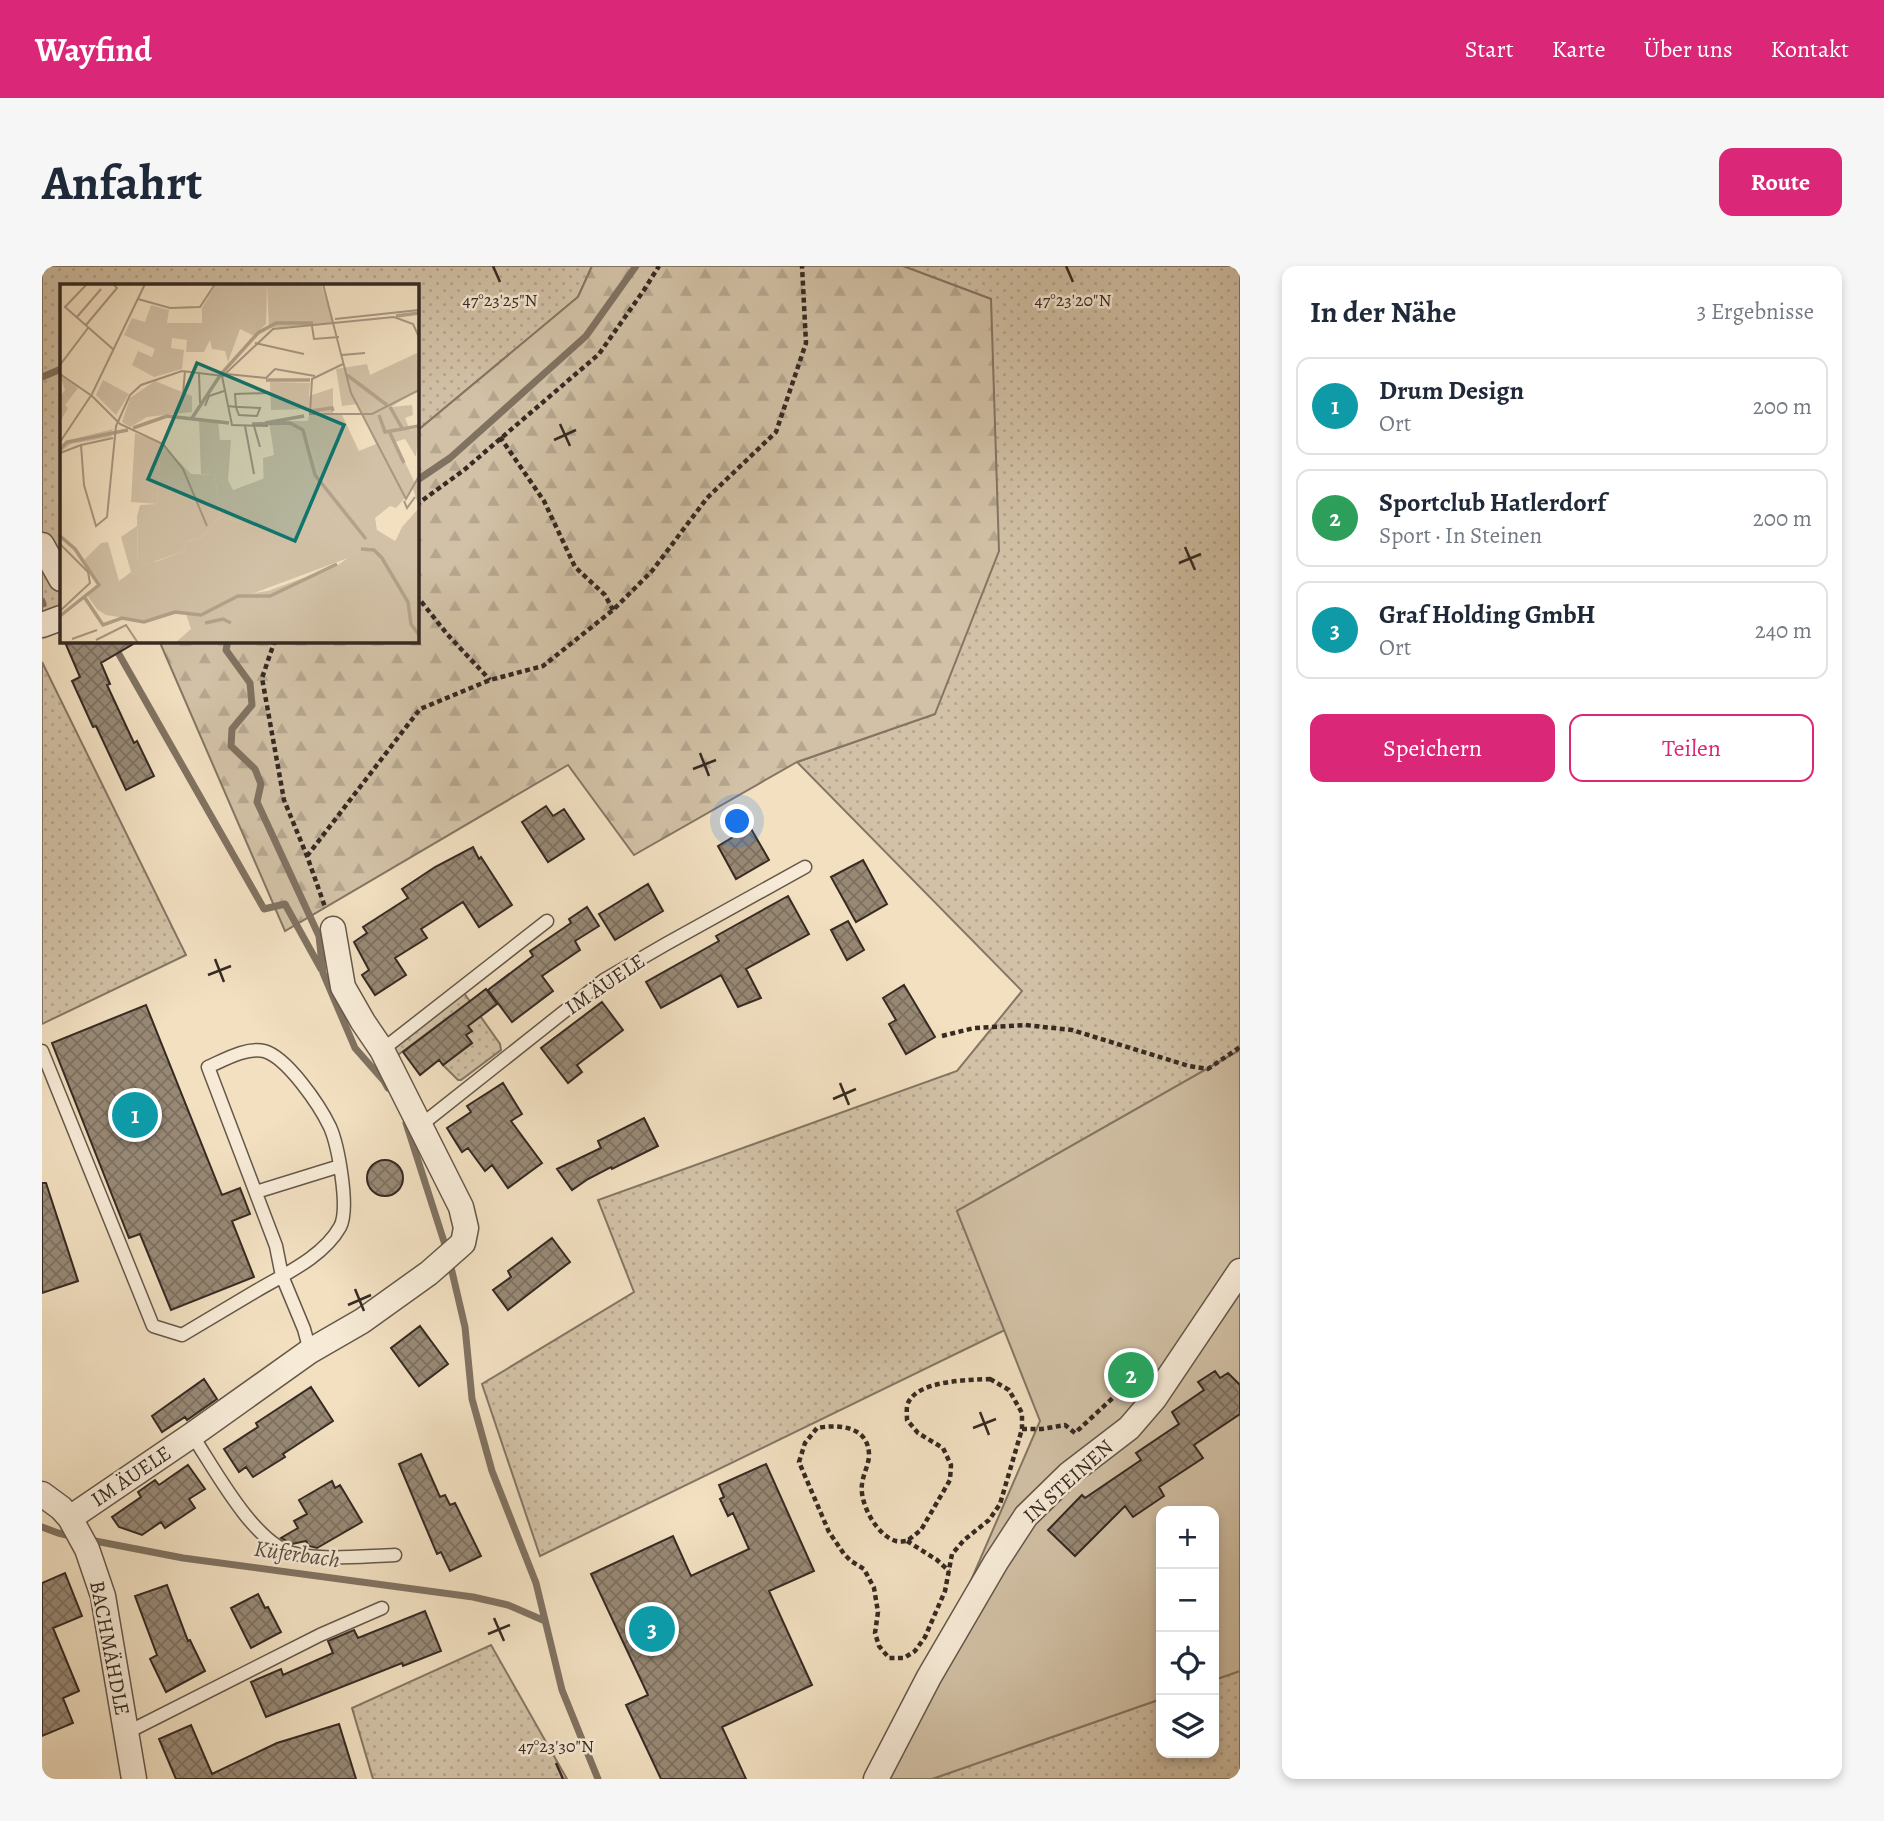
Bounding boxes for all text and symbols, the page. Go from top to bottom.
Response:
text: Wayfind [35,27,152,72]
text: Start [1465,33,1514,65]
text: Karte [1552,33,1606,65]
text: Über uns [1644,33,1733,65]
text: Kontakt [1771,33,1849,65]
button: Route [1719,148,1842,216]
text: Anfahrt [42,149,202,216]
inset map [60,284,418,642]
text: 47°23'25"N [463,288,538,312]
text: 47°23'20"N [1035,288,1111,312]
text: In der Nähe [1310,292,1456,332]
text: 3 Ergebnisse [1697,296,1814,327]
text: Drum Design [1379,373,1524,408]
text: 1 [1331,391,1339,422]
text: 200 m [1753,391,1812,422]
text: Ort [1379,408,1411,439]
text: Sportclub Hatlerdorf [1379,485,1606,520]
text: 2 [1329,503,1341,534]
text: 200 m [1753,503,1812,534]
text: Sport · In Steinen [1379,520,1542,551]
text: Graf Holding GmbH [1379,597,1595,632]
text: 3 [1330,615,1340,646]
text: 240 m [1755,615,1812,646]
text: Ort [1379,632,1411,663]
button: Speichern [1310,714,1555,782]
button: Teilen [1569,714,1814,782]
your location [720,804,754,838]
street label: IM ÄUELE [559,947,651,1021]
pin: 1 [112,1089,158,1141]
pin: 2 [1108,1349,1154,1401]
street label: IN STEINEN [1017,1433,1119,1529]
street label: IM ÄUELE [85,1439,177,1513]
map controls [1156,1506,1219,1758]
button: + [1156,1506,1219,1569]
water label: Küferbach [252,1533,342,1575]
button: − [1156,1569,1219,1632]
street label: BACHMÄHDLE [83,1578,137,1718]
pin: 3 [629,1603,675,1655]
button: locate [1156,1632,1219,1695]
button: layers [1156,1695,1219,1758]
text: 47°23'30"N [518,1734,594,1758]

